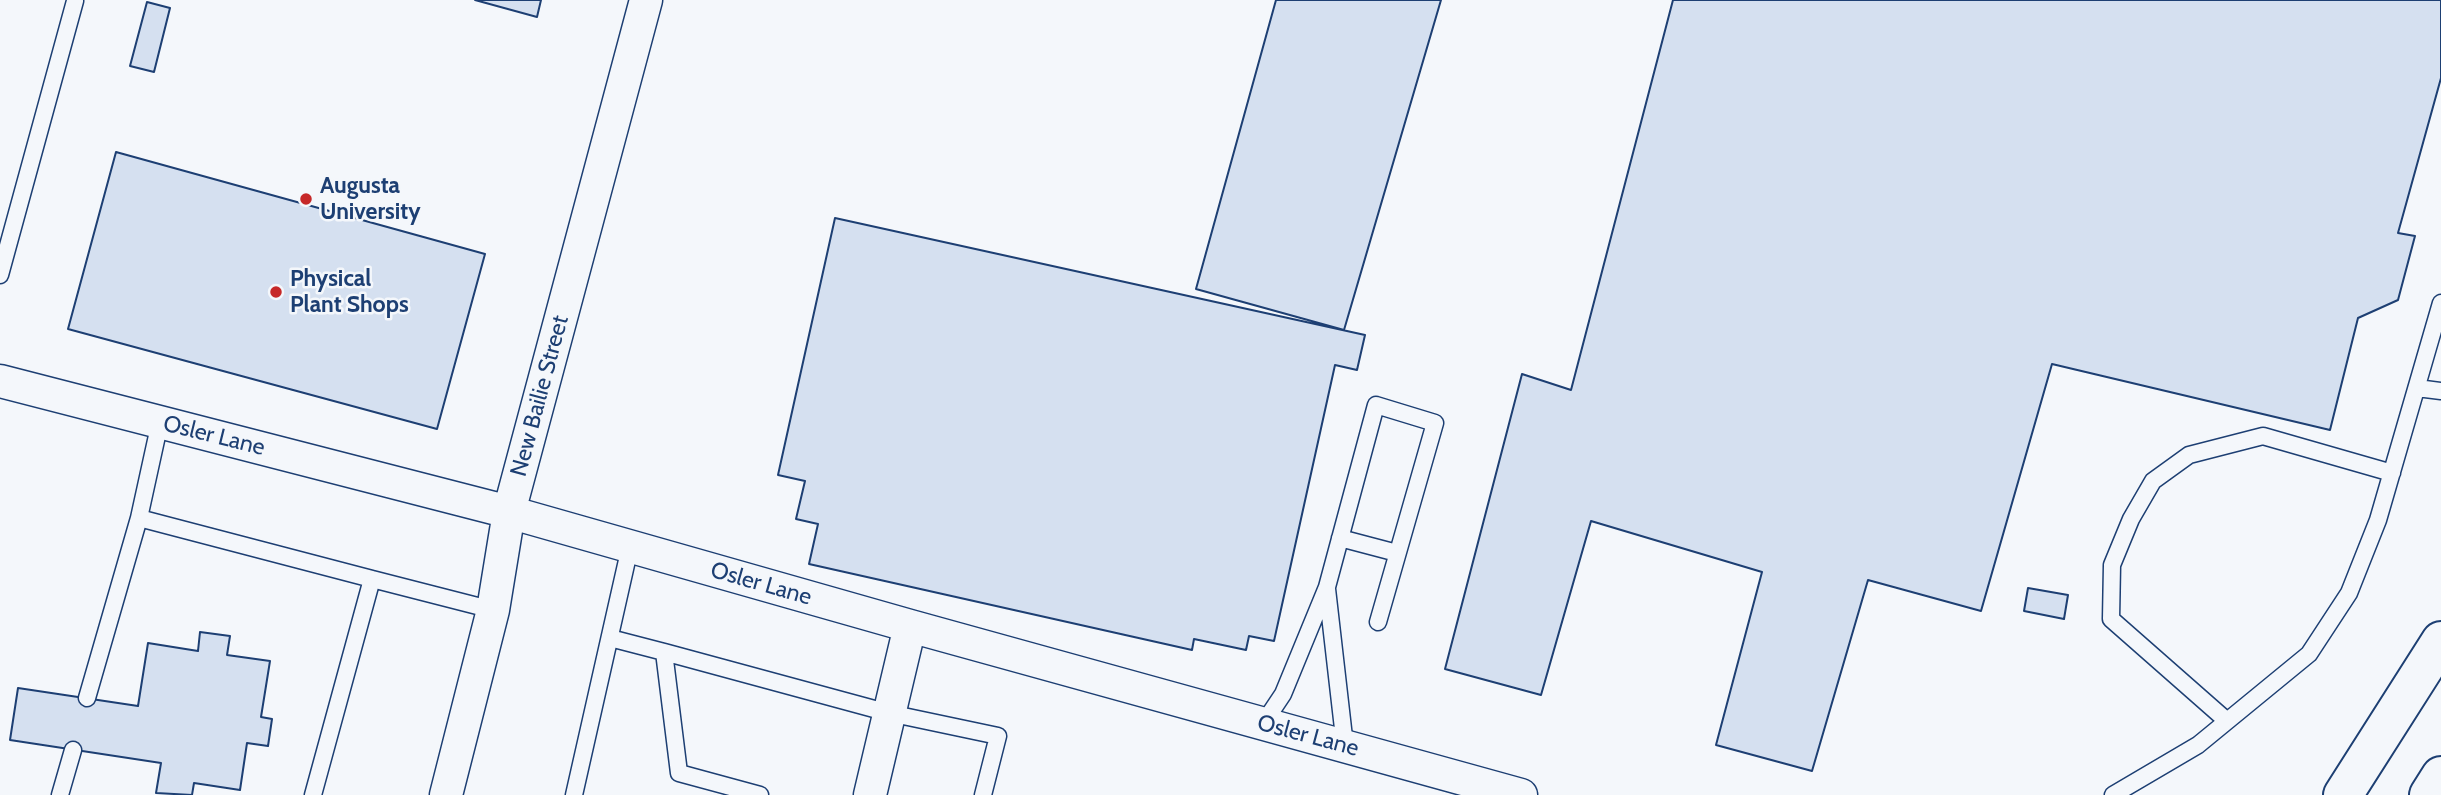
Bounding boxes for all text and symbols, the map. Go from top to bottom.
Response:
place label: Augusta University [320,172,421,226]
marker: Augusta University [298,191,314,207]
place label: Physical Plant Shops [290,265,409,319]
marker: Physical Plant Shops [268,284,284,300]
street label: New Bailie Street [505,312,575,480]
street label: Osler Lane [160,410,268,462]
street label: Osler Lane [707,556,815,612]
street label: Osler Lane [1254,709,1362,763]

